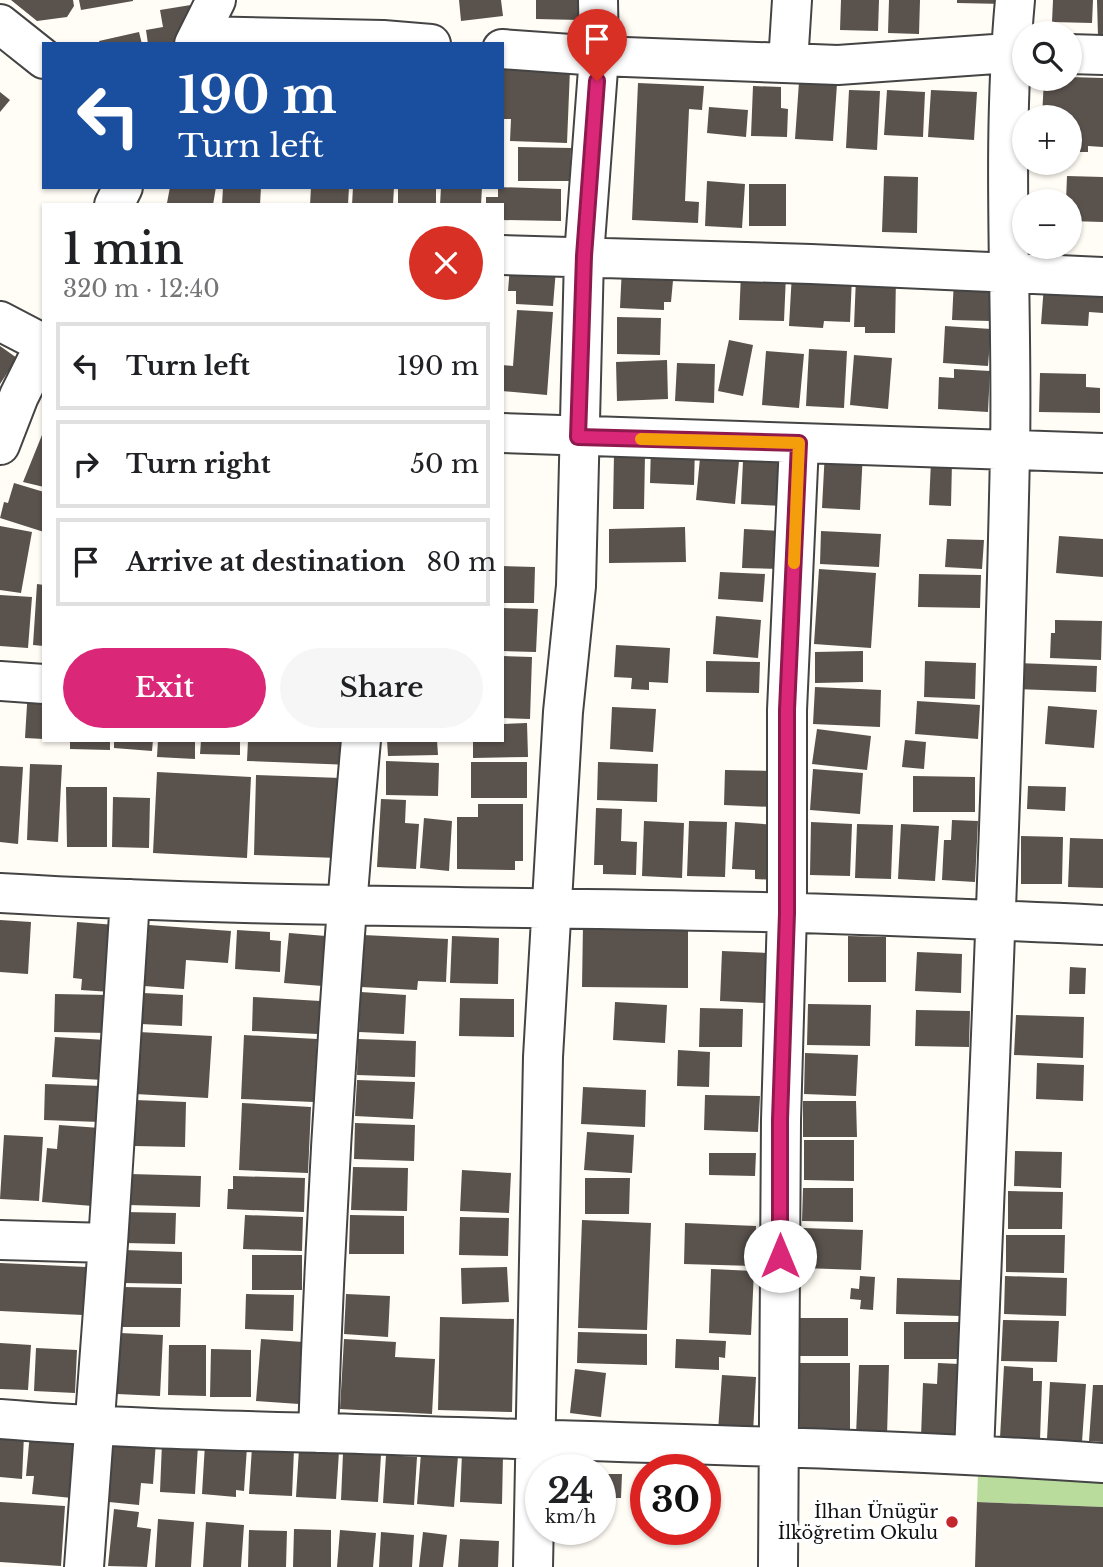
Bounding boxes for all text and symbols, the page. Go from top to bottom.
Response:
pin [567,9,627,81]
icon: arrive [578,20,616,58]
map controls [1012,21,1082,259]
button: search [1012,21,1082,91]
text: 190 m [178,65,337,126]
icon: left [63,70,154,161]
button: + [1012,105,1082,175]
text: Turn left [178,126,324,166]
button: − [1012,189,1082,259]
text: 1 min [63,223,184,275]
button: close [409,226,483,300]
text: 320 m · 12:40 [63,275,220,303]
icon: left [67,347,105,385]
text: Turn left [126,350,250,382]
text: 190 m [397,350,479,382]
icon: right [67,445,105,483]
text: Turn right [126,448,271,480]
text: 50 m [410,448,479,480]
icon: arrive [67,543,105,581]
text: Arrive at destination [126,546,406,578]
text: 80 m [427,546,496,578]
button: Exit [63,648,266,728]
button: Share [280,648,483,728]
position arrow [743,1219,817,1293]
speed limit sign: 30 [630,1454,721,1545]
text: 24 [547,1469,594,1512]
place label: İlhan Ünügür İlköğretim Okulu [778,1500,938,1544]
text: km/h [545,1506,596,1528]
marker: İlhan Ünügür İlköğretim Okulu [944,1514,960,1530]

